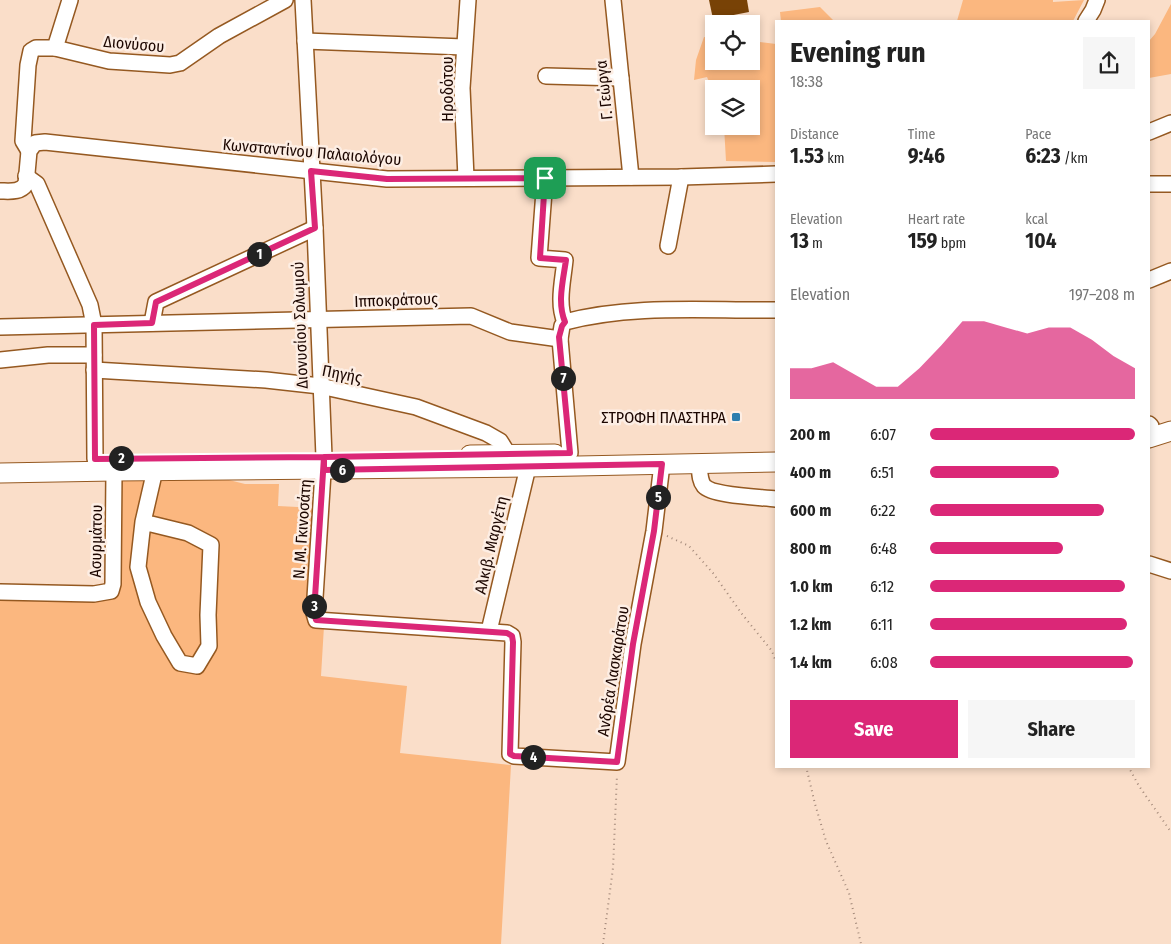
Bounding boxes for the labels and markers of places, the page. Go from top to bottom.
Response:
pin [524,157,566,199]
pin: 1 [246,242,272,266]
pin: 7 [550,366,576,390]
place label: ΣΤΡΟΦΗ ΠΛΑΣΤΗΡΑ [601,408,727,427]
marker: ΣΤΡΟΦΗ ΠΛΑΣΤΗΡΑ [730,411,742,423]
pin: 2 [108,446,134,470]
pin: 6 [330,458,354,482]
pin: 5 [646,484,670,510]
pin: 3 [302,594,326,618]
pin: 4 [520,744,546,770]

